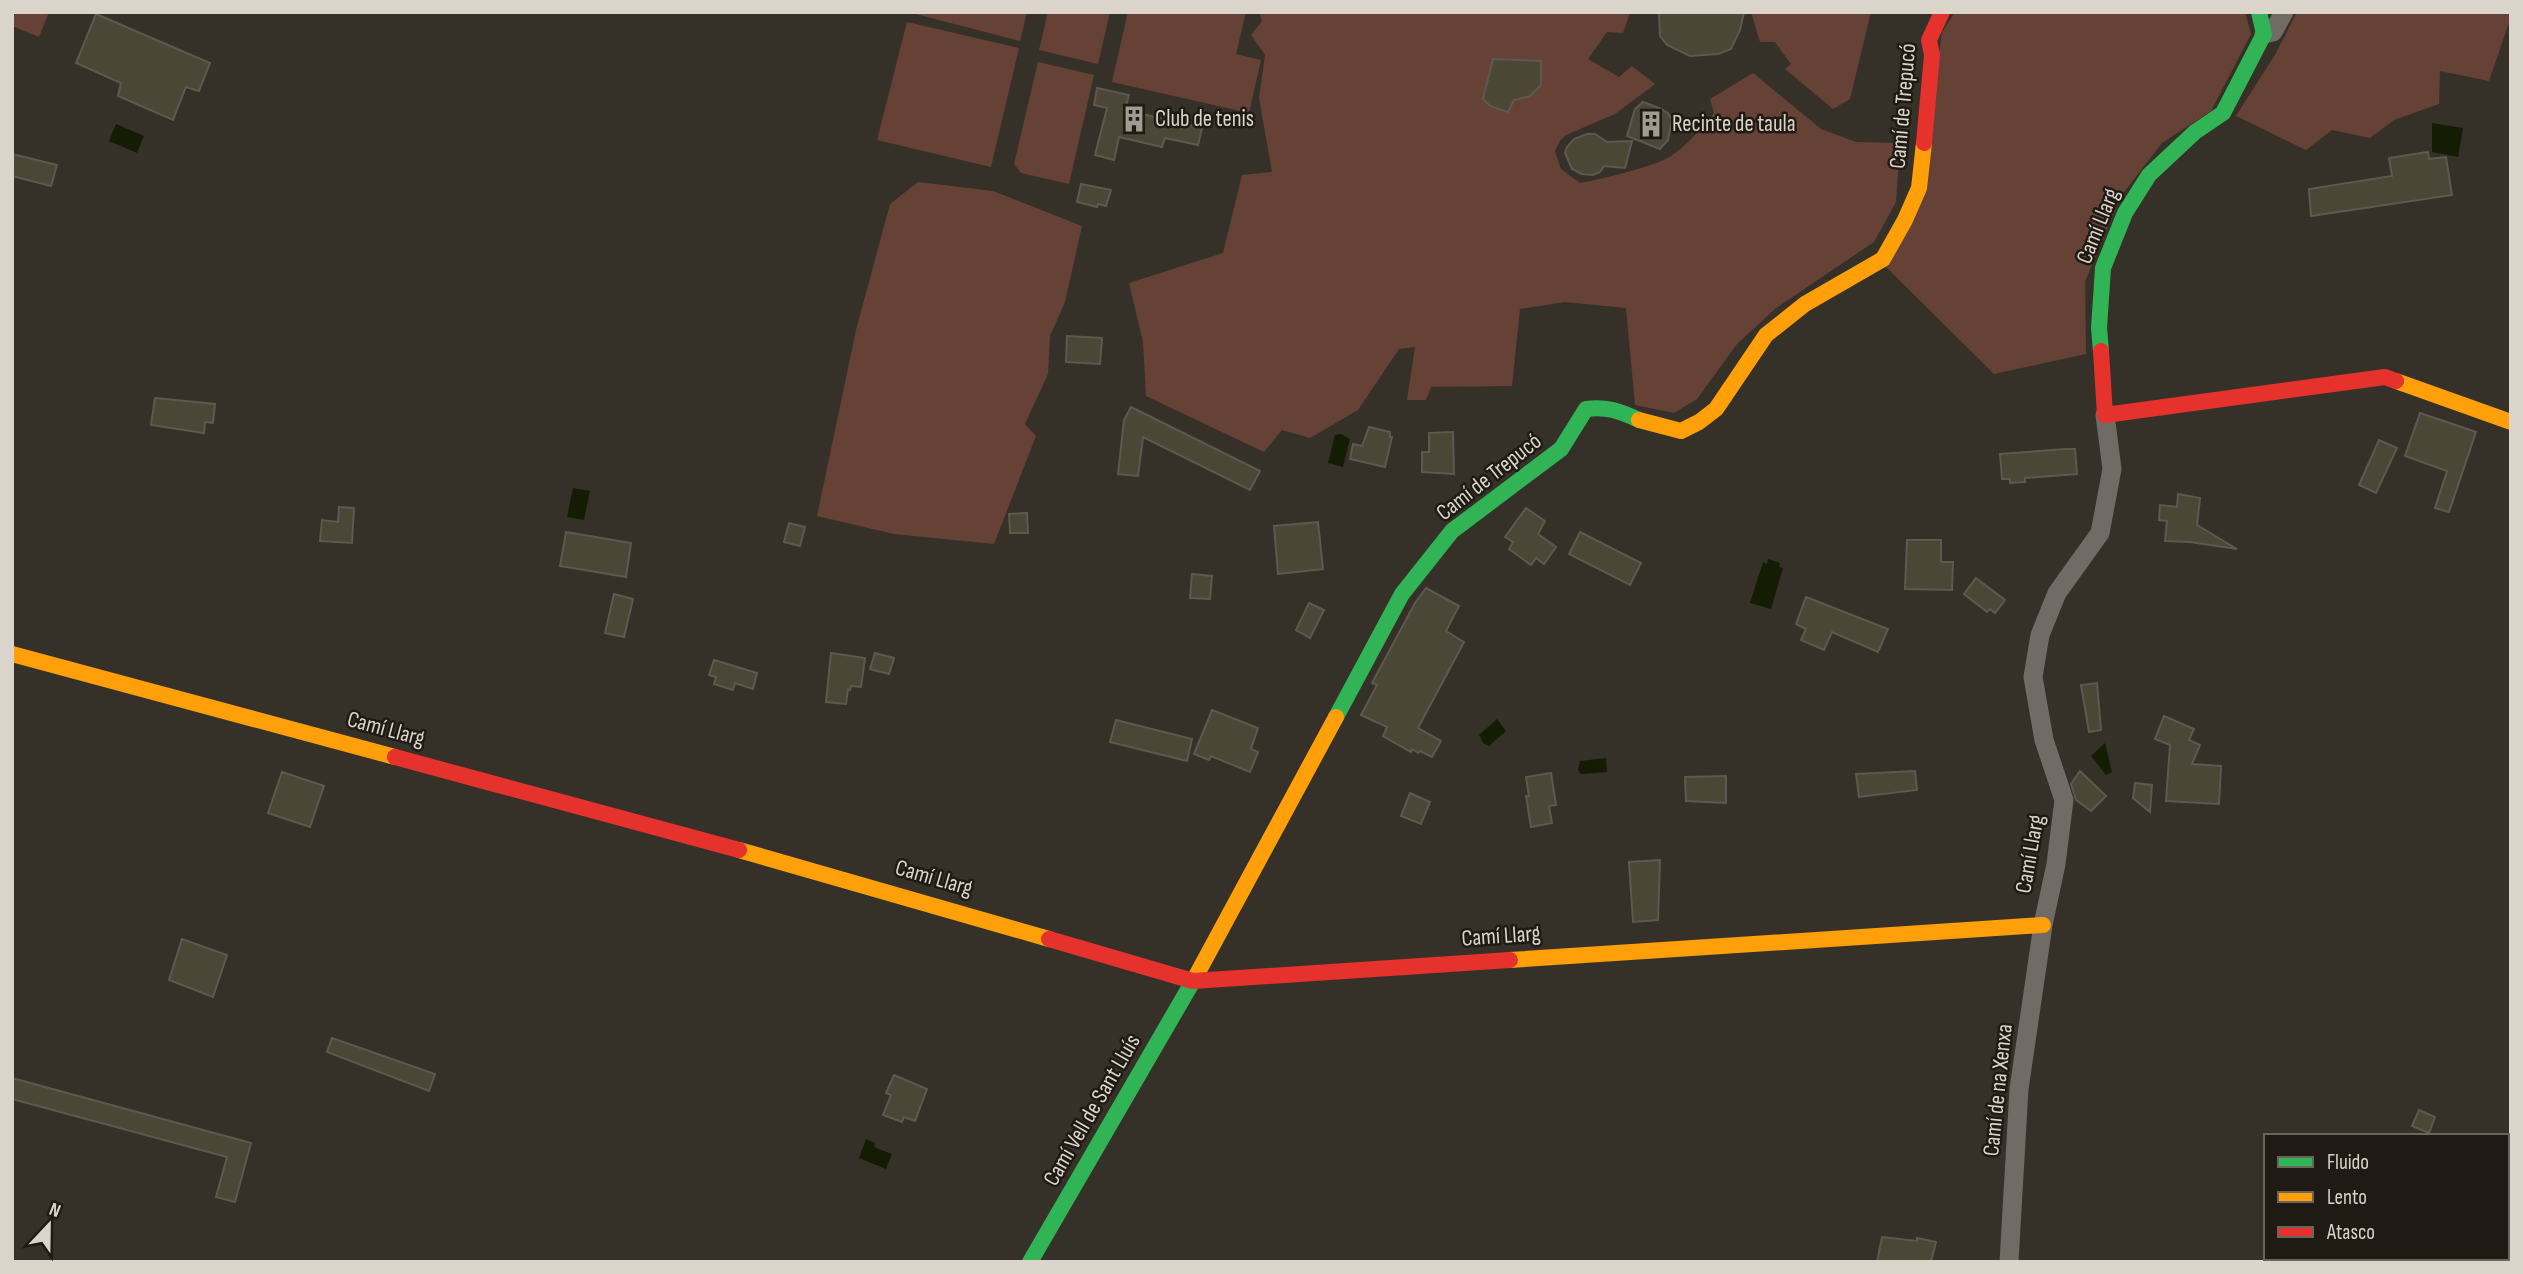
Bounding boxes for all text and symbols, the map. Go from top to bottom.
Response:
street label: Camí de Trepucó [1884,42,1922,170]
building icon: Club de tenis [1119,104,1149,134]
place label: Club de tenis [1155,105,1254,133]
building icon: Recinte de taula [1636,109,1666,139]
place label: Recinte de taula [1672,110,1796,138]
street label: Camí Llarg [2070,184,2126,268]
street label: Camí de Trepucó [1431,427,1547,527]
street label: Camí Llarg [344,705,428,753]
street label: Camí Llarg [2009,813,2051,895]
street label: Camí Llarg [892,854,976,902]
street label: Camí Llarg [1461,919,1541,953]
street label: Camí de na Xenxa [1977,1023,2019,1157]
street label: Camí Vell de Sant Lluís [1037,1029,1147,1191]
legend [2264,1134,2509,1260]
text: Fluido [2327,1150,2369,1175]
text: Lento [2327,1185,2367,1210]
north arrow [14,1190,84,1260]
text: N [46,1198,64,1223]
text: Atasco [2326,1220,2375,1245]

